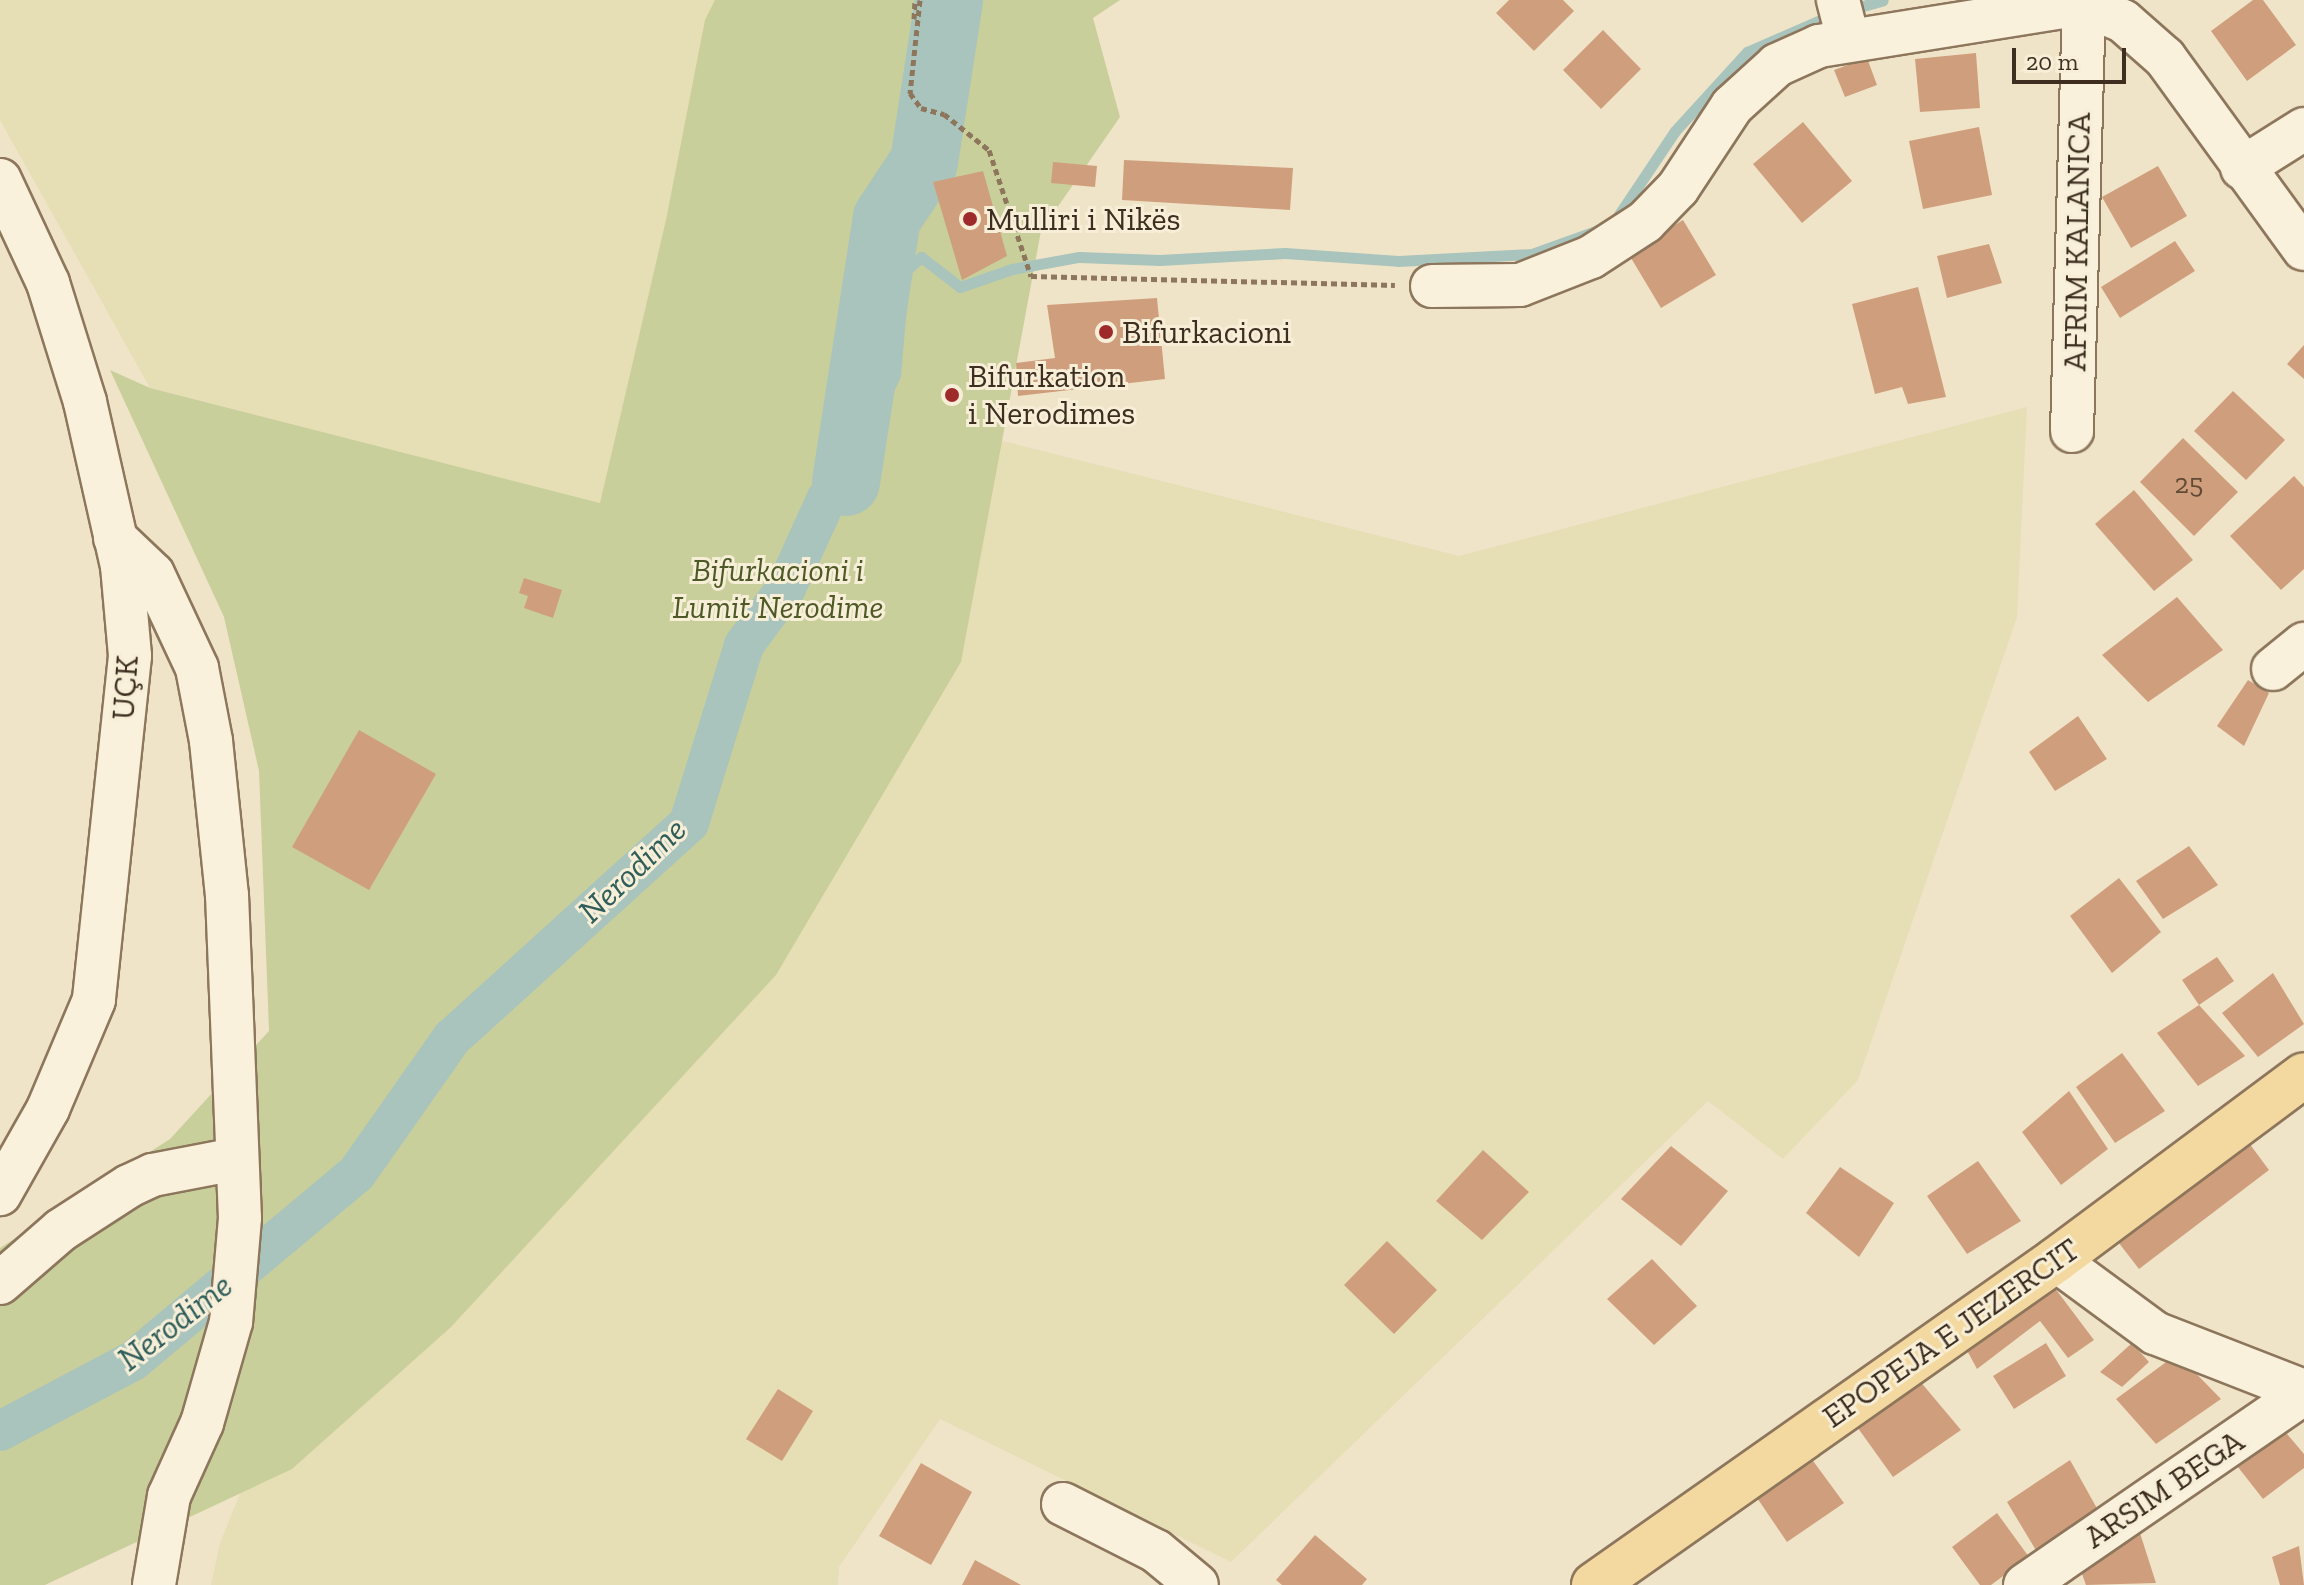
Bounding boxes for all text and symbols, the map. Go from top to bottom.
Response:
scale bar [2016,32,2130,82]
text: 20 m [2026,47,2078,76]
street label: AFRIM KALANICA [2056,112,2098,372]
place label: Mulliri i Nikës [986,200,1181,238]
marker: Mulliri i Nikës [961,210,979,228]
place label: Bifurkacioni [1122,313,1291,351]
marker: Bifurkacioni [1097,323,1115,341]
place label: Bifurkation i Nerodimes [968,358,1135,433]
marker: Bifurkation i Nerodimes [943,386,961,404]
house number: 25 [2175,467,2203,501]
park label: Bifurkacioni i Lumit Nerodime [672,552,884,627]
street label: UÇK [104,655,146,721]
water label: Nerodime [570,809,694,931]
street label: EPOPEJA E JEZERCIT [1815,1230,2087,1436]
water label: Nerodime [110,1265,240,1379]
street label: ARSIM BEGA [2077,1422,2251,1556]

